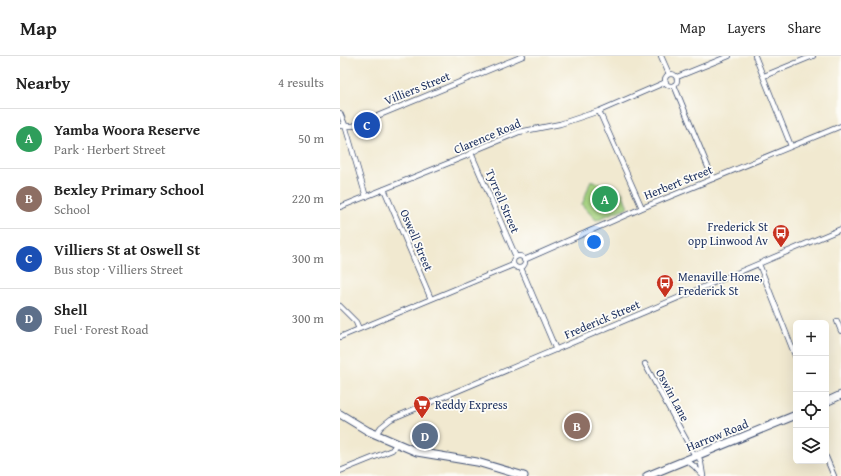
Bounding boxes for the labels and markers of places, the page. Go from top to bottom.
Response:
pin: C [354,110,380,140]
pin: A [592,184,618,214]
place label: Frederick St opp Linwood Av [688,218,769,249]
bus stop icon: Frederick St opp Linwood Av [771,223,791,248]
place label: Menaville Home, Frederick St [678,268,763,299]
bus stop icon: Menaville Home, Frederick St [655,273,675,298]
supermarket icon: Reddy Express [412,394,432,419]
place label: Reddy Express [435,396,508,413]
pin: B [564,411,590,441]
pin: D [412,421,438,451]

